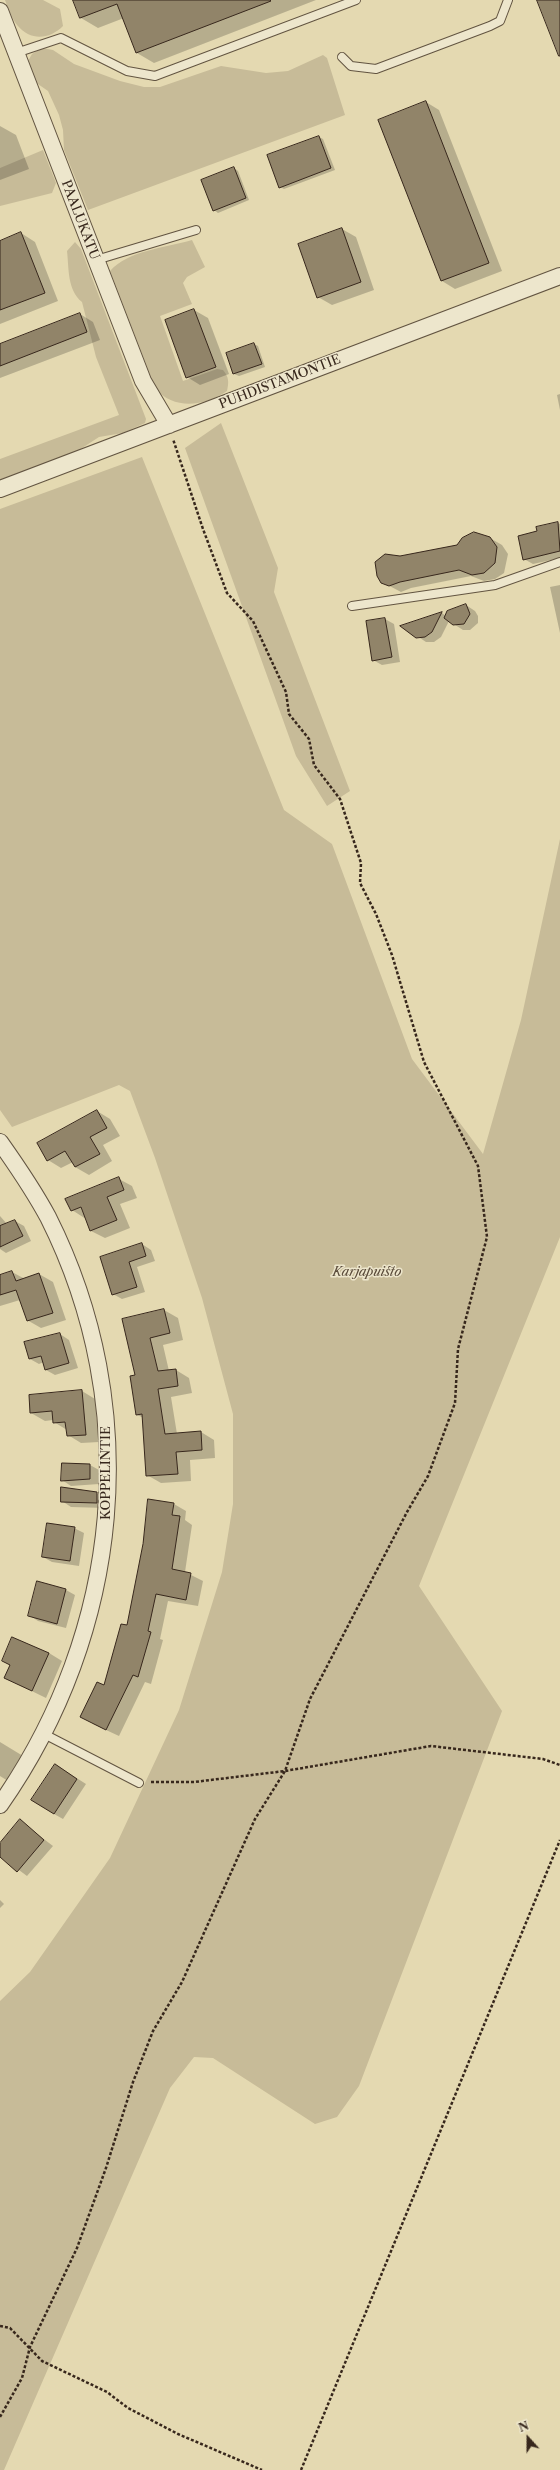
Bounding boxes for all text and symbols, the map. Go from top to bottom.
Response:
street label: PAALUKATU [58,178,102,262]
street label: PUHDISTAMONTIE [217,352,343,412]
park label: Karjapuisto [333,1264,401,1280]
street label: KOPPELINTIE [98,1426,114,1520]
north arrow [508,2418,548,2458]
text: N [517,2419,531,2435]

